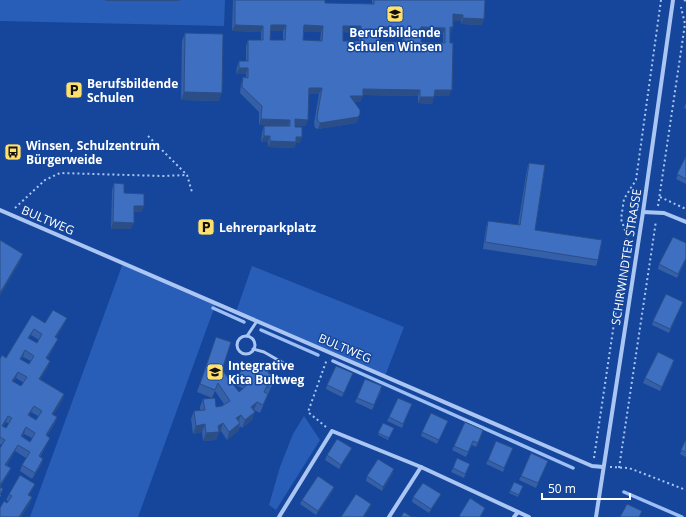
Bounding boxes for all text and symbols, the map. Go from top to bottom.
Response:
school or university icon: Berufsbildende Schulen Winsen [385,4,405,24]
place label: Berufsbildende Schulen Winsen [348,24,442,55]
place label: Berufsbildende Schulen [87,75,178,106]
parking icon: Berufsbildende Schulen [64,80,84,100]
place label: Winsen, Schulzentrum Bürgerweide [26,137,160,168]
bus stop icon: Winsen, Schulzentrum Bürgerweide [3,142,23,162]
street label: SCHIRWINDTER STRASSE [607,188,645,326]
street label: BULTWEG [19,201,77,239]
parking icon: Lehrerparkplatz [196,217,216,237]
place label: Lehrerparkplatz [219,219,316,236]
street label: BULTWEG [316,329,374,367]
place label: Integrative Kita Bultweg [228,357,304,388]
school or university icon: Integrative Kita Bultweg [205,362,225,382]
scale bar [542,475,630,501]
text: 50 m [548,480,576,497]

